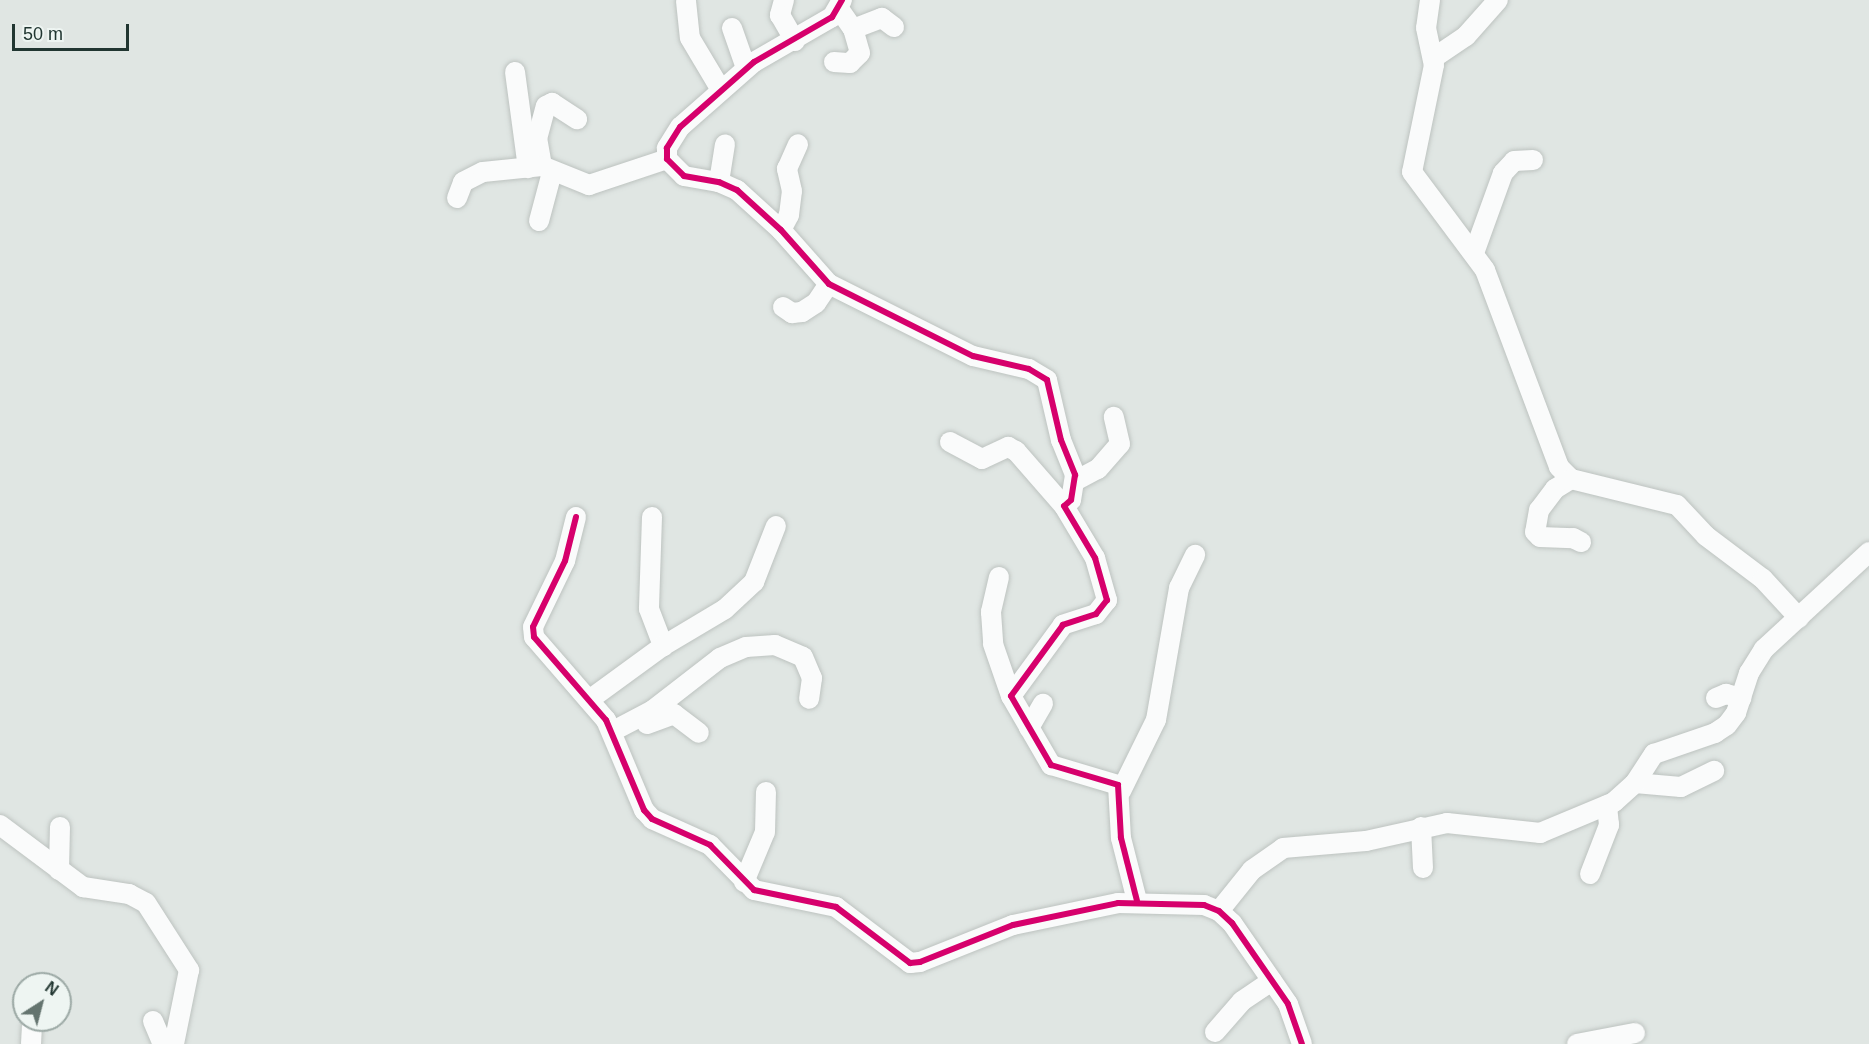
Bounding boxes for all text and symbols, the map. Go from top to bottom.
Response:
scale bar [15,12,132,50]
text: 50 m [23,24,63,44]
north arrow [12,972,72,1032]
text: N [42,978,61,999]

